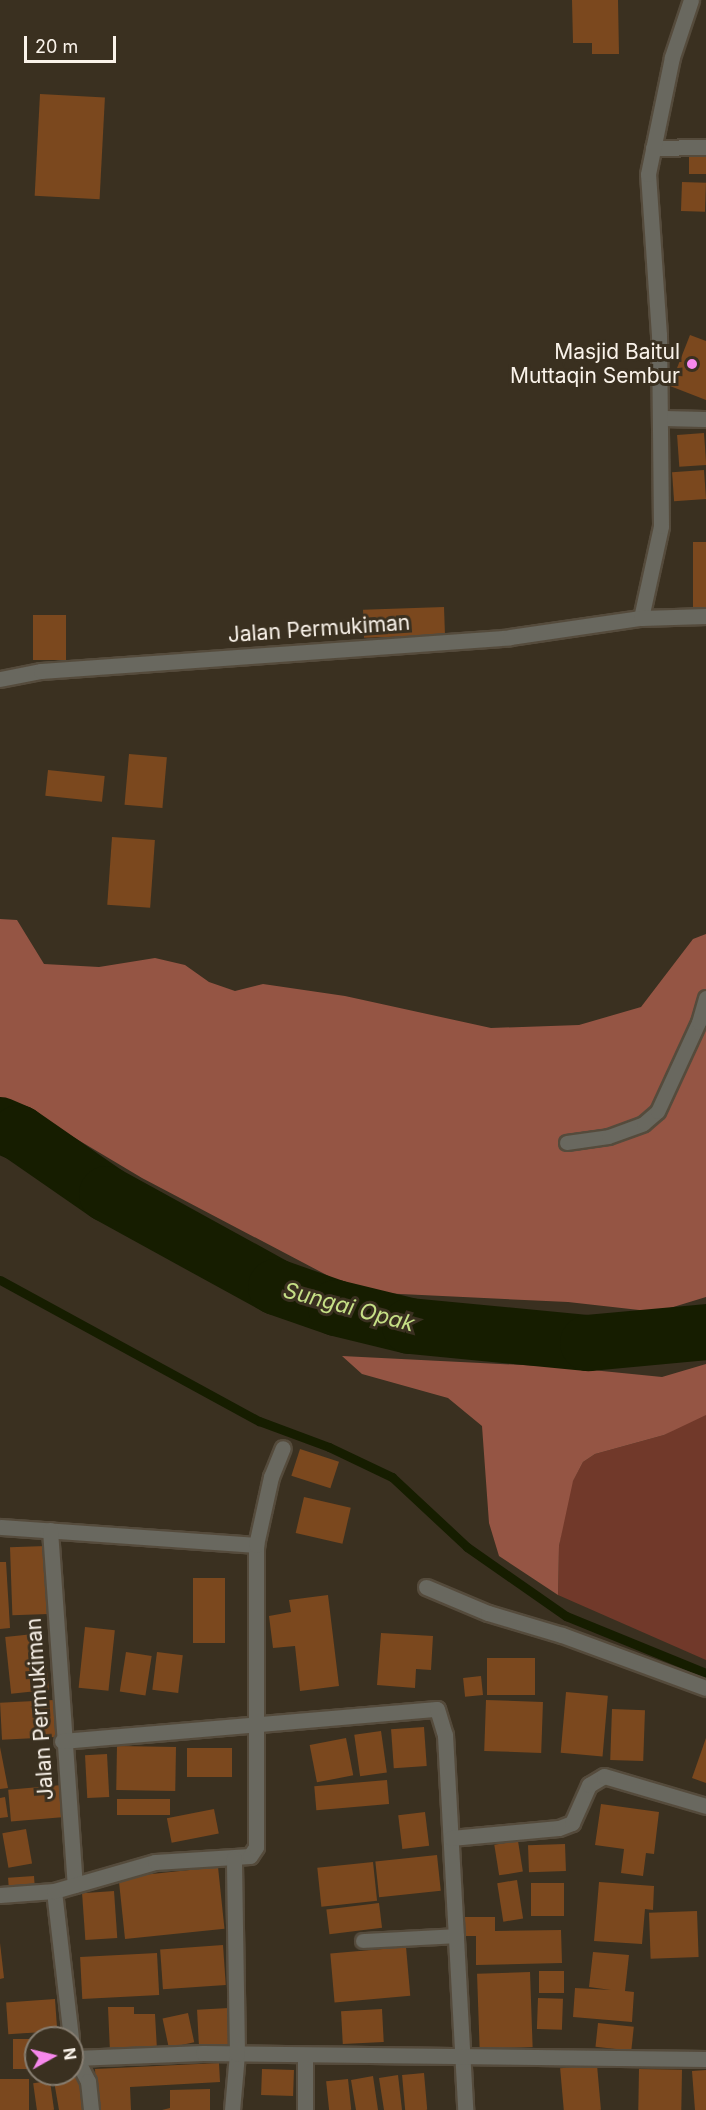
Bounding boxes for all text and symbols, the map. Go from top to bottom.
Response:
scale bar [27,24,118,62]
text: 20 m [35,36,78,57]
place label: Masjid Baitul Muttaqin Sembur [510,339,680,389]
marker: Masjid Baitul Muttaqin Sembur [685,357,699,371]
street label: Jalan Permukiman [227,610,411,648]
water label: Sungai Opak [281,1277,417,1337]
street label: Jalan Permukiman [21,1617,59,1801]
north arrow [24,2026,84,2086]
text: N [59,2046,81,2061]

